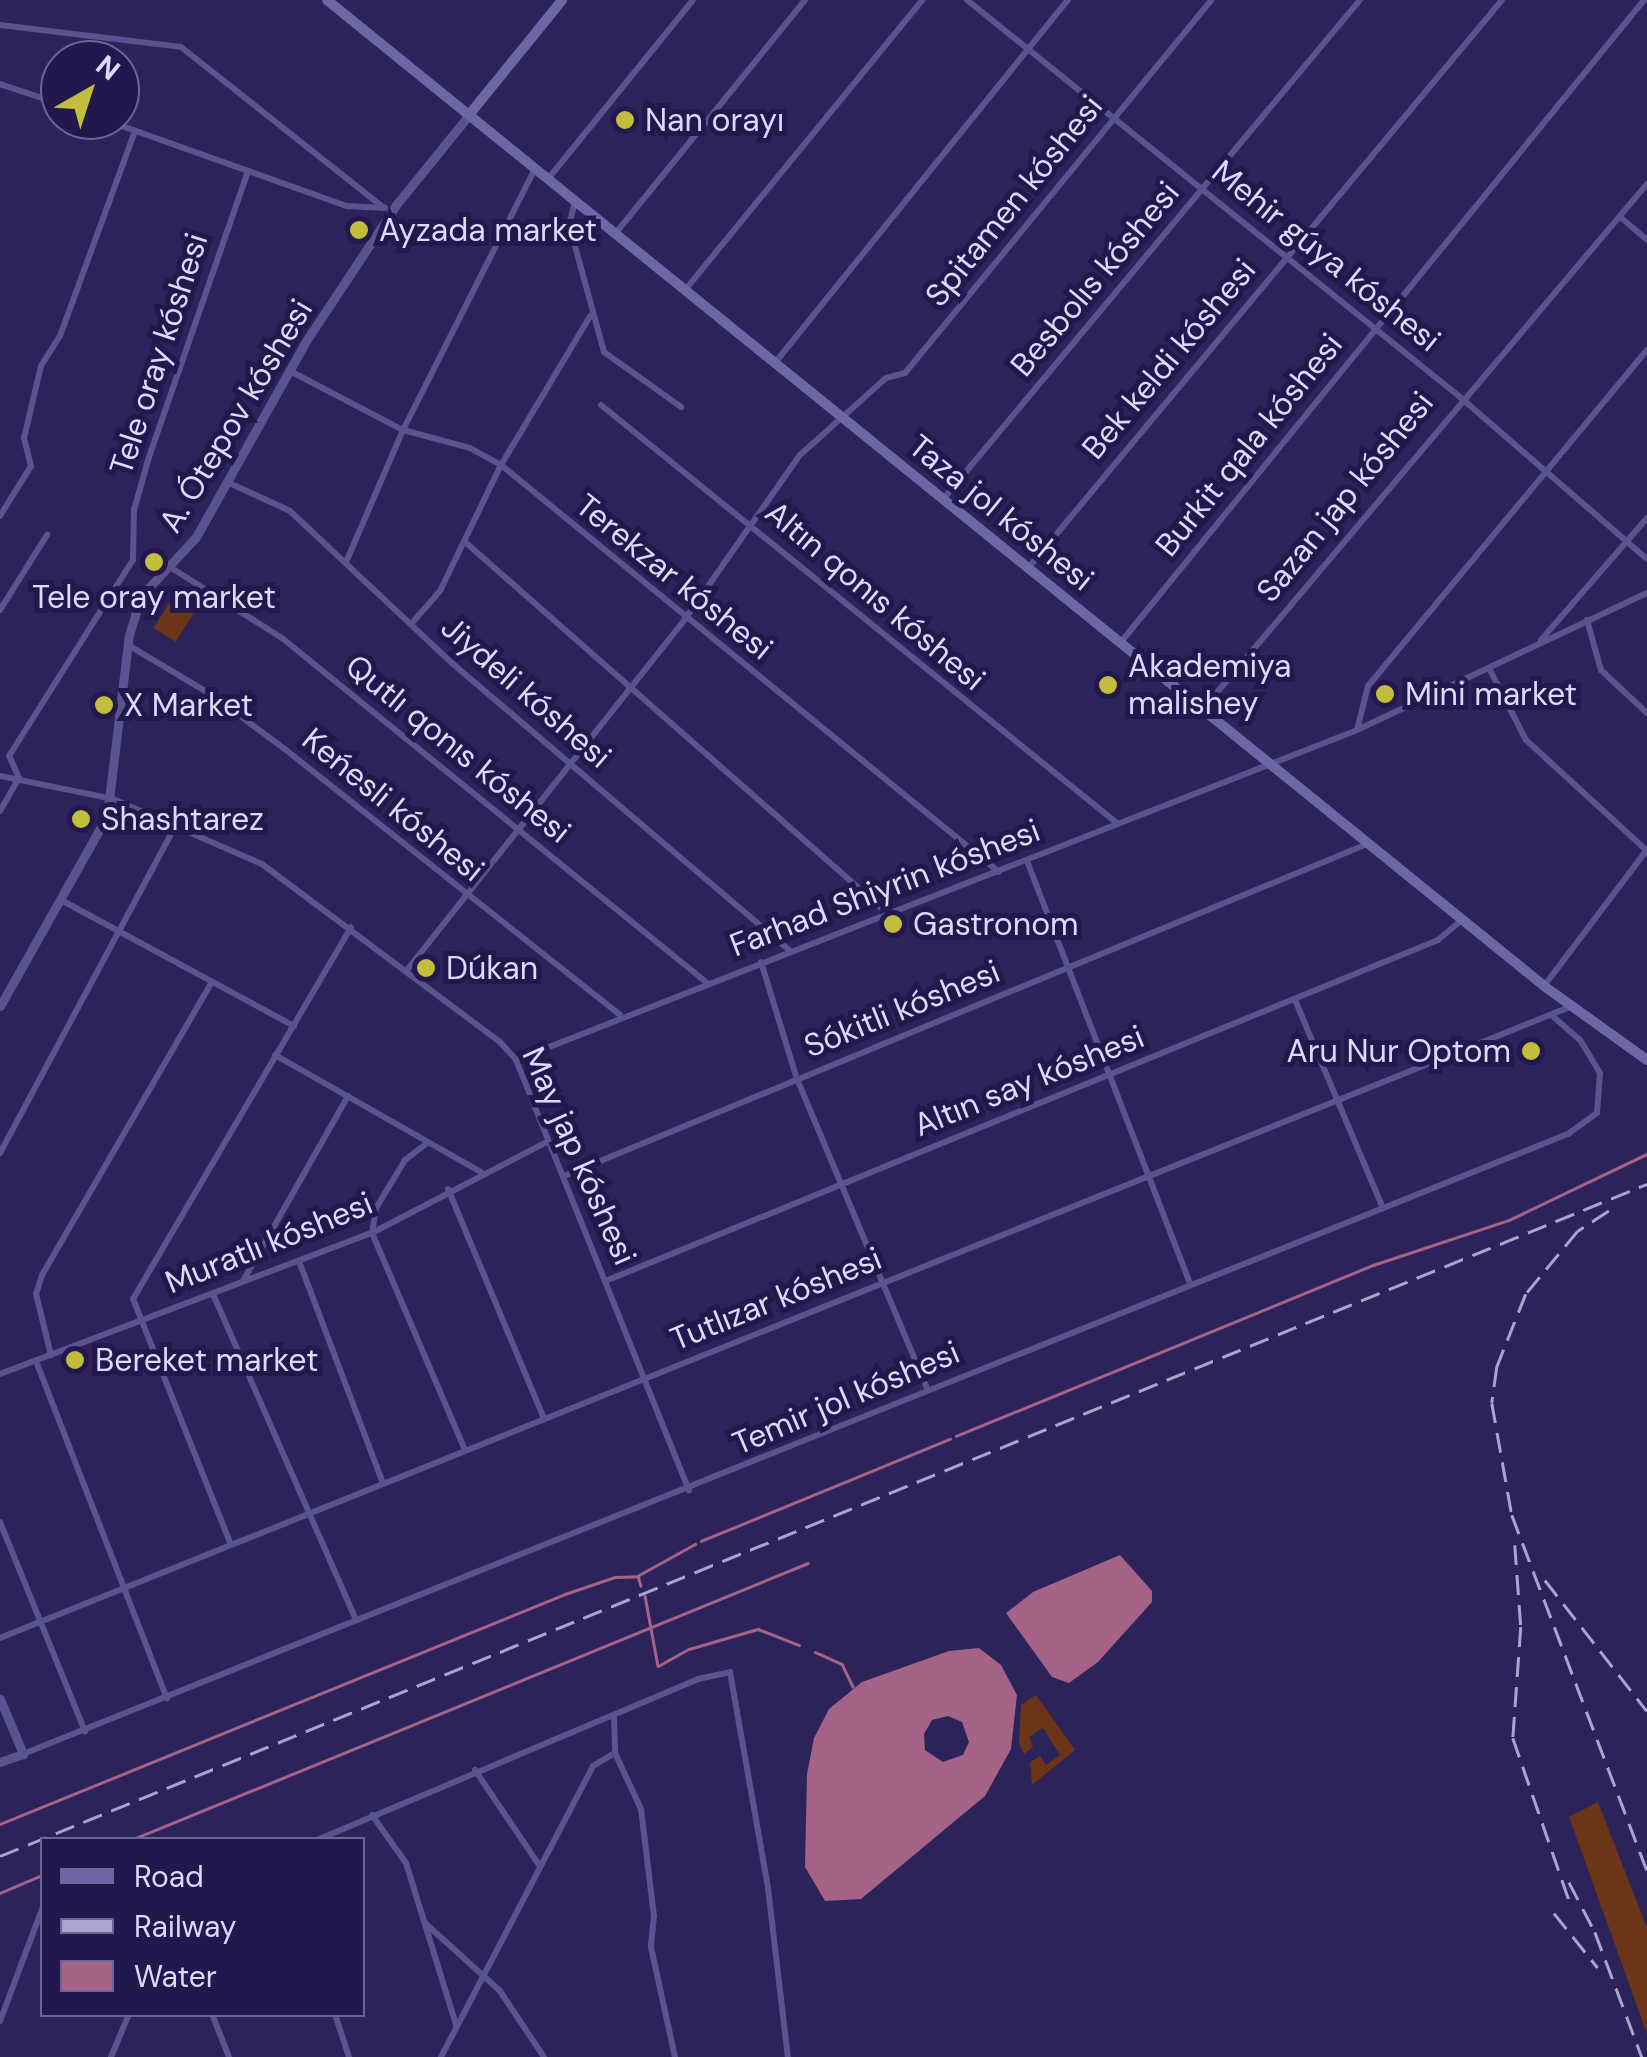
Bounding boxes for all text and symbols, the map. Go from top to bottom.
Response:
north arrow [40,40,140,140]
text: N [88,47,128,89]
street label: Spitamen kóshesi [917,88,1111,314]
place label: Nan orayı [645,101,784,139]
marker: Nan orayı [614,109,636,131]
street label: Mehir gúyа kóshesi [1204,152,1448,360]
street label: Besbolıs kóshesi [1003,174,1187,384]
place label: Ayzada market [379,211,597,249]
marker: Ayzada market [348,219,370,241]
street label: Tele oray kóshesi [102,228,216,480]
street label: Bek keldi kóshesi [1074,251,1264,467]
street label: A. Ótepov kóshesi [151,293,321,539]
street label: Burkit qala kóshesi [1147,326,1351,564]
street label: Sazan jap kóshesi [1249,384,1441,610]
street label: Taza jol kóshesi [901,427,1101,599]
street label: Terekzar kóshesi [568,486,780,668]
street label: Altın qonıs kóshesi [758,493,992,699]
marker: Tele oray market [143,551,165,573]
place label: Tele oray market [32,578,276,616]
street label: Jiydeli kóshesi [433,608,619,776]
street label: Qutlı qonıs kóshesi [338,647,578,851]
place label: Akademiya malishey [1128,648,1291,723]
marker: Akademiya malishey [1097,674,1119,696]
place label: Mini market [1405,675,1577,713]
marker: Mini market [1374,683,1396,705]
place label: X Market [124,686,253,724]
marker: X Market [93,694,115,716]
street label: Keńesli kóshesi [295,720,491,890]
place label: Shashtarez [101,800,264,838]
marker: Shashtarez [70,808,92,830]
street label: Farhad Shiyrin kóshesi [725,811,1045,965]
place label: Gastronom [913,905,1079,943]
marker: Gastronom [882,913,904,935]
place label: Dúkan [446,949,538,987]
street label: Sókitli kóshesi [799,952,1005,1066]
marker: Dúkan [415,957,437,979]
street label: Altın say kóshesi [908,1017,1150,1145]
place label: Aru Nur Optom [1287,1032,1511,1070]
marker: Aru Nur Optom [1520,1040,1542,1062]
street label: May jap kóshesi [514,1041,644,1271]
street label: Muratlı kóshesi [160,1184,378,1302]
street label: Tutlızar kóshesi [665,1239,887,1359]
street label: Temir jol kóshesi [727,1333,965,1463]
place label: Bereket market [95,1341,318,1379]
marker: Bereket market [64,1349,86,1371]
legend [40,1837,365,2017]
text: Road [134,1857,204,1896]
text: Railway [134,1907,237,1946]
text: Water [134,1957,217,1996]

